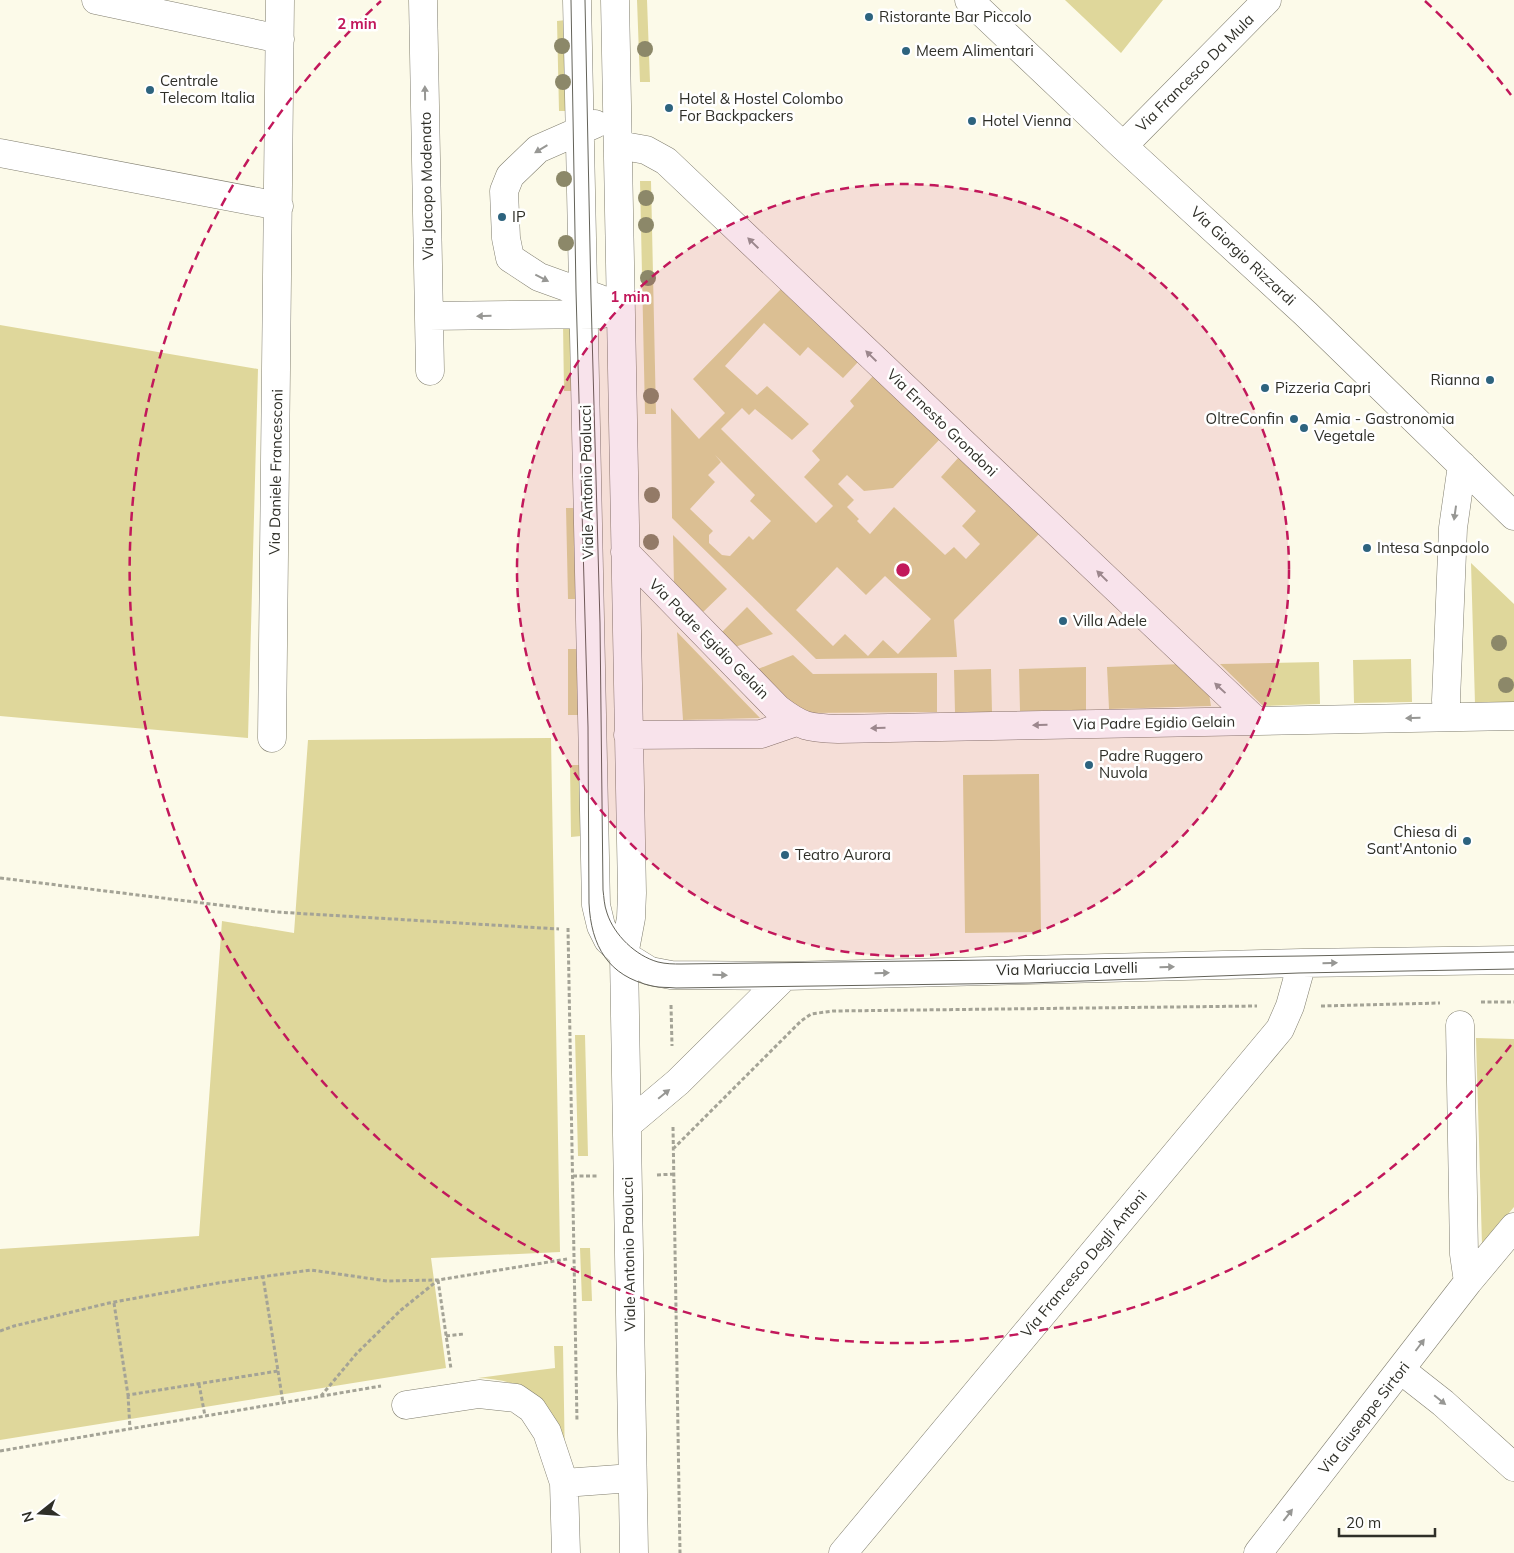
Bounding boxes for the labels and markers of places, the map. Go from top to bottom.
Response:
place label: Ristorante Bar Piccolo [879,7,1032,26]
marker: Ristorante Bar Piccolo [863,11,875,23]
place label: Meem Alimentari [916,41,1034,60]
marker: Meem Alimentari [900,45,912,57]
place label: Centrale Telecom Italia [160,71,255,107]
marker: Centrale Telecom Italia [144,84,156,96]
place label: Hotel & Hostel Colombo For Backpackers [679,89,843,125]
marker: Hotel & Hostel Colombo For Backpackers [663,102,675,114]
place label: Hotel Vienna [982,111,1072,130]
marker: Hotel Vienna [966,115,978,127]
place label: IP [512,207,526,226]
marker: IP [496,211,508,223]
place label: Rianna [1430,370,1480,389]
marker: Rianna [1484,374,1496,386]
place label: Pizzeria Capri [1275,378,1371,397]
marker: Pizzeria Capri [1259,382,1271,394]
place label: OltreConfin [1206,409,1284,428]
place label: Amia - Gastronomia Vegetale [1314,409,1455,445]
marker: OltreConfin [1288,413,1300,425]
marker: Amia - Gastronomia Vegetale [1298,422,1310,434]
place label: Intesa Sanpaolo [1377,538,1489,557]
marker: Intesa Sanpaolo [1361,542,1373,554]
centre of rings [894,561,912,579]
place label: Villa Adele [1073,611,1147,630]
marker: Villa Adele [1057,615,1069,627]
place label: Padre Ruggero Nuvola [1099,746,1203,782]
marker: Padre Ruggero Nuvola [1083,759,1095,771]
place label: Chiesa di Sant'Antonio [1367,822,1457,858]
marker: Chiesa di Sant'Antonio [1461,835,1473,847]
place label: Teatro Aurora [795,845,891,864]
marker: Teatro Aurora [779,849,791,861]

